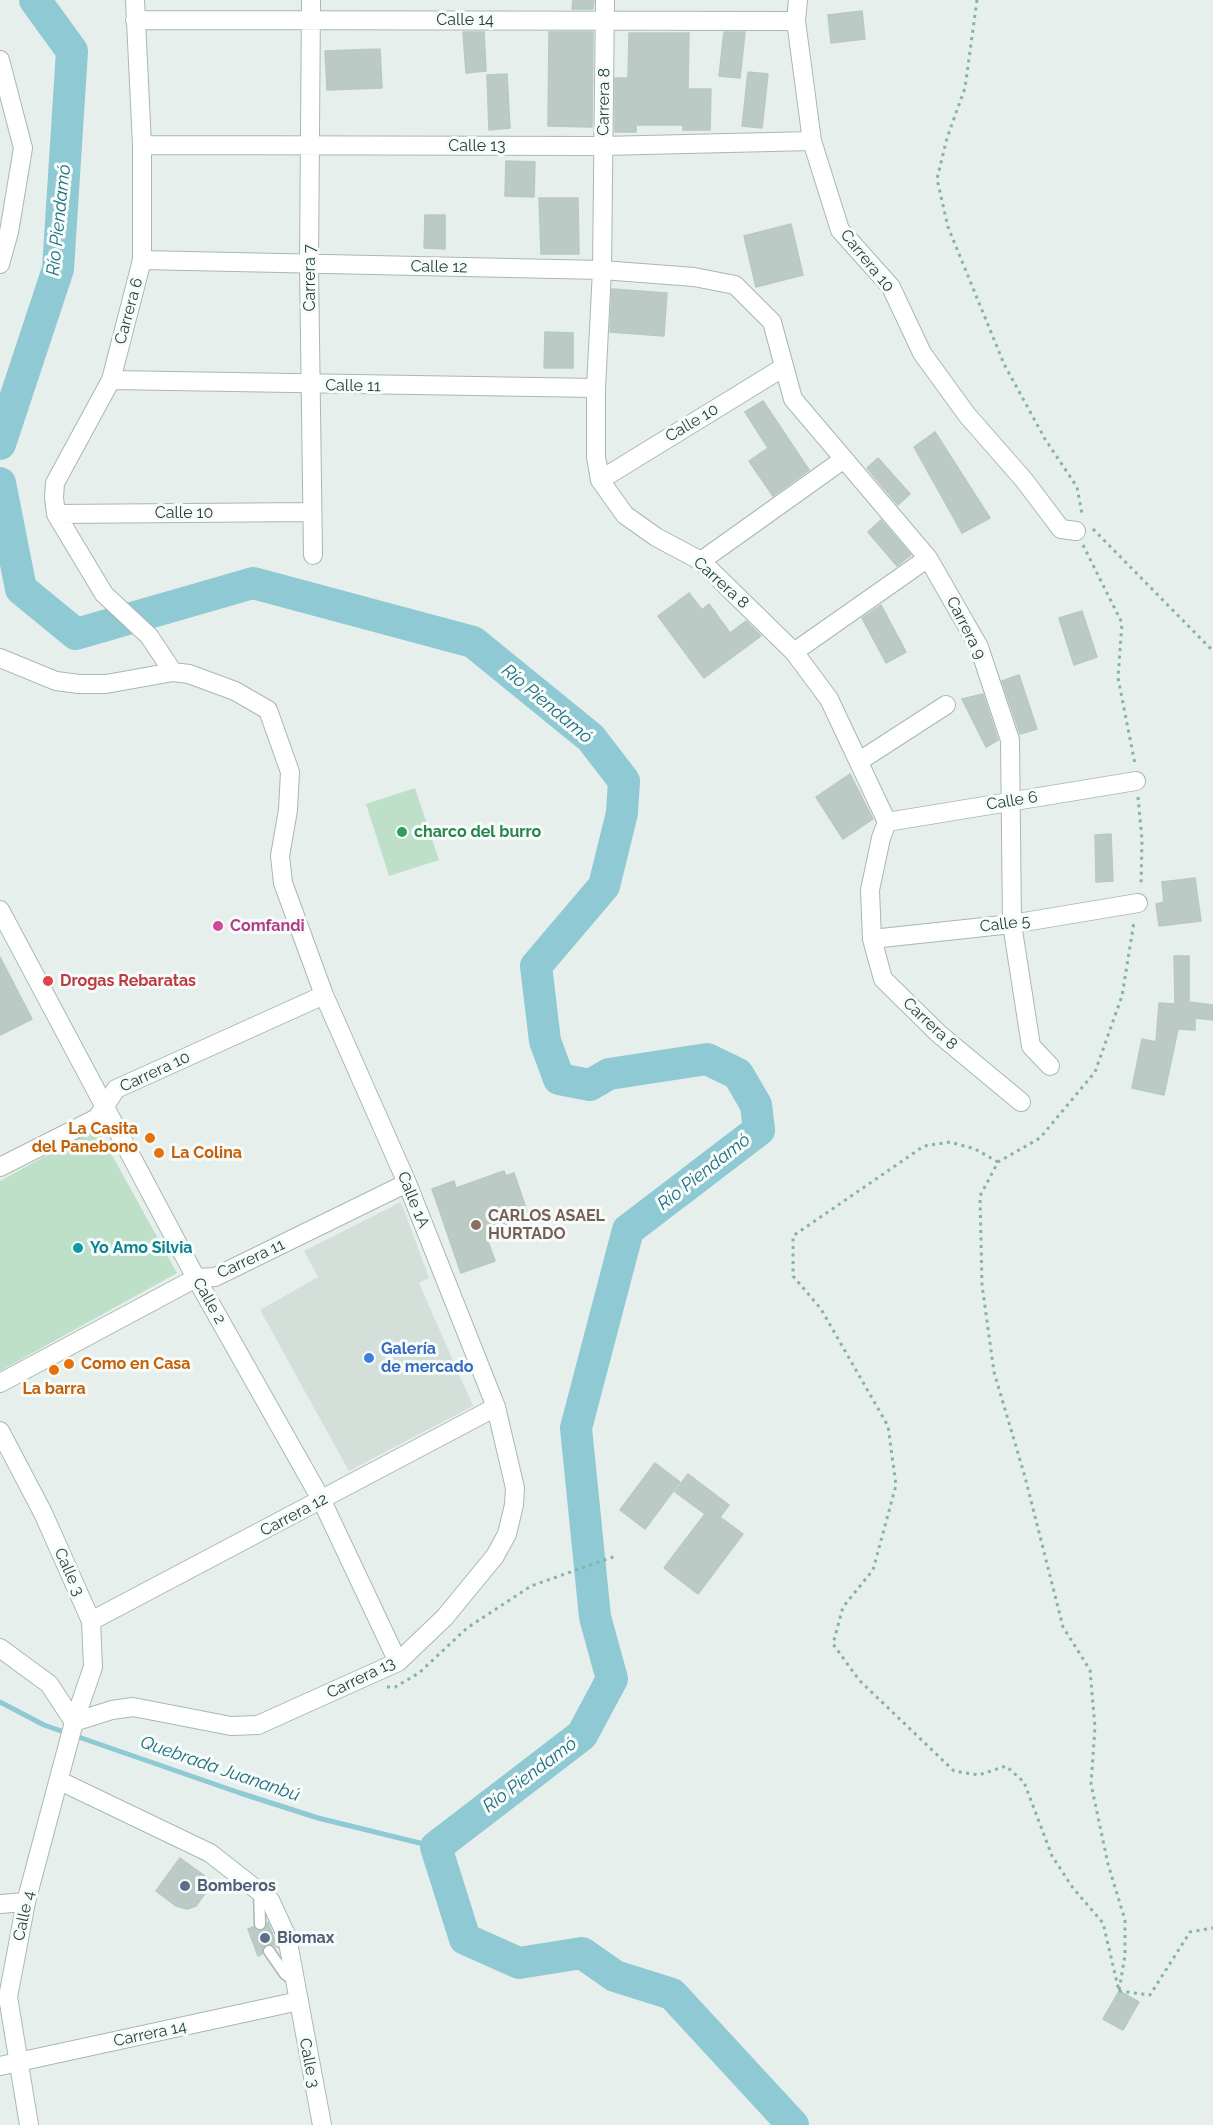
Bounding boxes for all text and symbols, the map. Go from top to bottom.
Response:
street label: Calle 14 [436,10,494,30]
street label: Carrera 8 [594,68,614,136]
street label: Calle 13 [448,136,506,156]
water label: Río Piendamó [42,163,76,277]
street label: Carrera 10 [836,226,898,296]
street label: Carrera 7 [300,244,320,312]
street label: Calle 12 [410,257,468,277]
street label: Carrera 6 [111,276,147,346]
street label: Calle 11 [325,376,381,396]
street label: Calle 10 [662,400,722,446]
street label: Calle 10 [155,503,213,523]
street label: Carrera 8 [689,553,753,613]
street label: Carrera 9 [942,593,990,663]
water label: Río Piendamó [497,660,597,748]
street label: Calle 6 [985,787,1039,815]
place label: charco del burro [414,822,541,842]
marker: charco del burro [395,825,409,839]
street label: Calle 5 [979,911,1031,937]
place label: Comfandi [230,916,305,936]
marker: Comfandi [211,919,225,933]
place label: Drogas Rebaratas [60,971,196,991]
marker: Drogas Rebaratas [41,974,55,988]
street label: Carrera 8 [899,994,961,1054]
street label: Carrera 10 [117,1047,193,1097]
place label: La Casita del Panebono [32,1119,138,1157]
water label: Río Piendamó [653,1129,755,1215]
marker: La Casita del Panebono [143,1131,157,1145]
place label: La Colina [171,1143,242,1163]
marker: La Colina [152,1146,166,1160]
street label: Calle 1A [393,1169,433,1231]
place label: CARLOS ASAEL HURTADO [488,1206,605,1244]
marker: CARLOS ASAEL HURTADO [469,1218,483,1232]
street label: Carrera 11 [214,1235,288,1283]
place label: Yo Amo Silvia [90,1238,192,1258]
marker: Yo Amo Silvia [71,1241,85,1255]
street label: Calle 2 [188,1274,230,1328]
place label: Galería de mercado [381,1339,474,1377]
marker: Galería de mercado [362,1351,376,1365]
place label: Como en Casa [81,1354,190,1374]
marker: Como en Casa [62,1357,76,1371]
marker: La barra [47,1363,61,1377]
place label: La barra [22,1379,86,1399]
street label: Carrera 12 [257,1489,331,1541]
street label: Calle 3 [50,1545,88,1599]
street label: Carrera 13 [324,1653,398,1703]
water label: Quebrada Juananbú [137,1732,303,1806]
water label: Río Piendamó [479,1733,581,1817]
place label: Bomberos [197,1876,276,1896]
marker: Bomberos [178,1879,192,1893]
street label: Calle 4 [9,1889,39,1943]
place label: Biomax [277,1928,334,1948]
marker: Biomax [258,1931,272,1945]
street label: Carrera 14 [112,2017,188,2051]
street label: Calle 3 [295,2036,323,2090]

